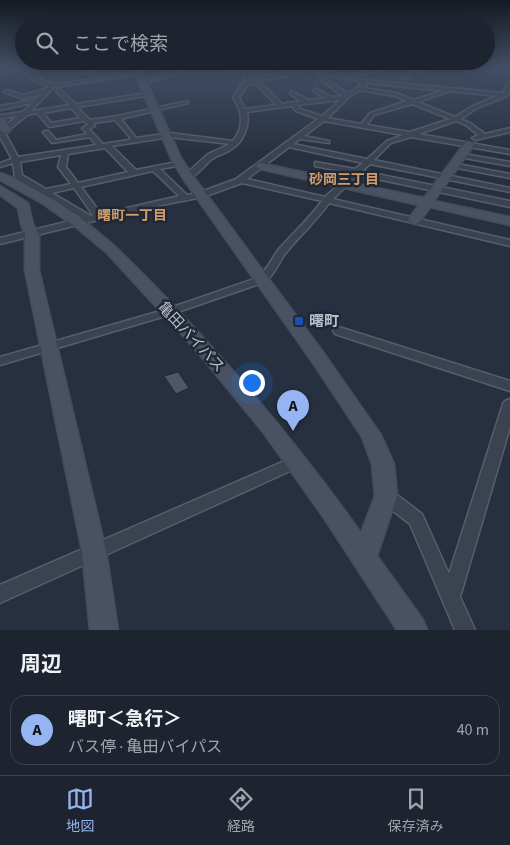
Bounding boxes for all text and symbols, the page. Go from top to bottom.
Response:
search box [15,15,495,70]
icon: search [33,29,61,57]
text: ここで検索 [73,31,168,58]
district label: 砂岡三丁目 [309,170,379,190]
district label: 曙町一丁目 [97,206,167,226]
street label: 亀田バイパス [153,297,229,377]
place label: 曙町 [309,311,339,332]
marker: 曙町 [293,315,305,327]
your location [239,370,265,396]
pin: A [277,390,309,431]
text: 周辺 [20,649,62,679]
text: 曙町＜急行＞ [68,706,182,733]
text: A [32,719,42,741]
text: 40 m [457,719,489,741]
text: バス停 · 亀田バイパス [68,736,222,758]
tab: 地図 [66,785,94,837]
tab: 経路 [227,785,255,837]
tab: 保存済み [388,785,444,837]

